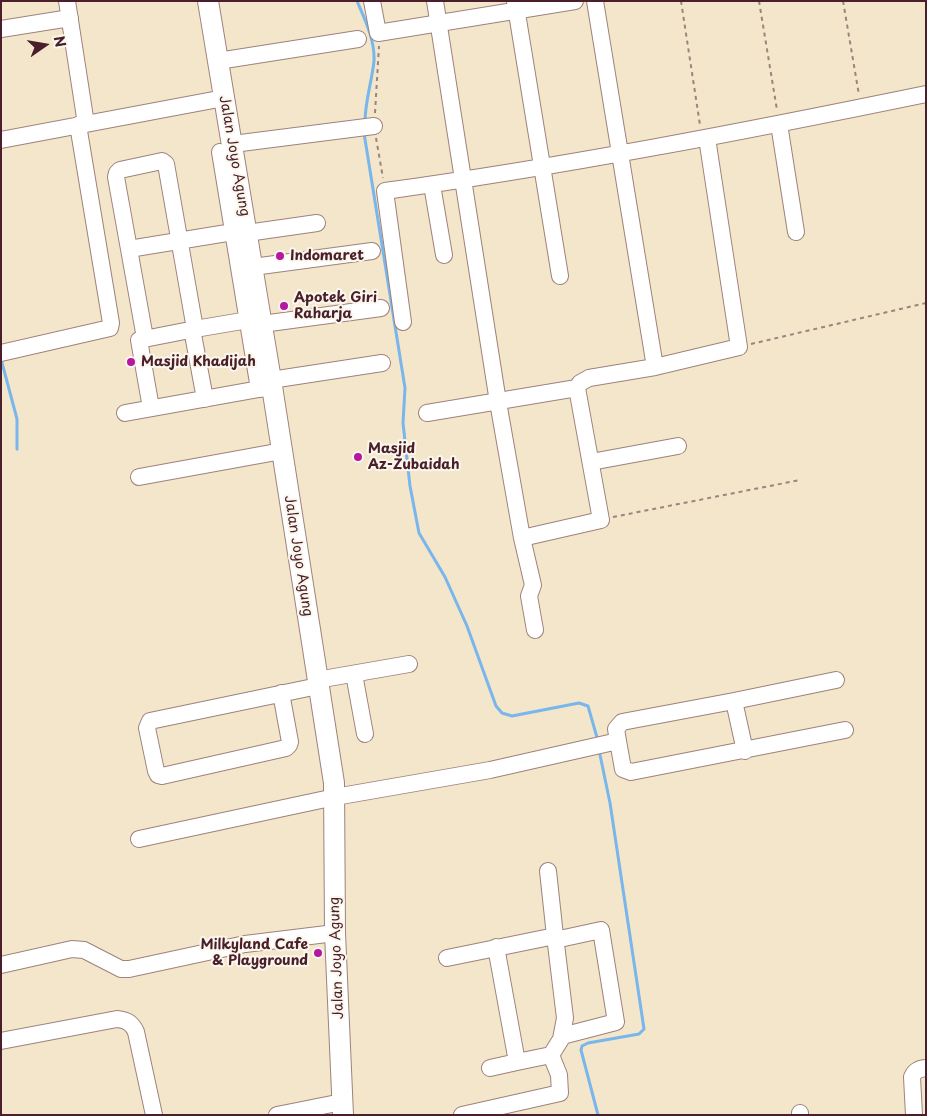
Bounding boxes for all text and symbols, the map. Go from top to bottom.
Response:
north arrow [20,20,70,70]
text: N [49,34,72,49]
street label: Jalan Joyo Agung [215,94,253,218]
place label: Indomaret [290,248,364,264]
marker: Indomaret [274,250,286,262]
place label: Apotek Giri Raharja [294,290,377,322]
marker: Apotek Giri Raharja [278,300,290,312]
place label: Masjid Khadijah [141,354,256,370]
marker: Masjid Khadijah [125,356,137,368]
place label: Masjid Az-Zubaidah [368,441,459,474]
marker: Masjid Az-Zubaidah [352,451,364,463]
street label: Jalan Joyo Agung [280,494,316,618]
street label: Jalan Joyo Agung [326,897,348,1019]
place label: Milkyland Cafe & Playground [200,937,308,970]
marker: Milkyland Cafe & Playground [312,947,324,959]

